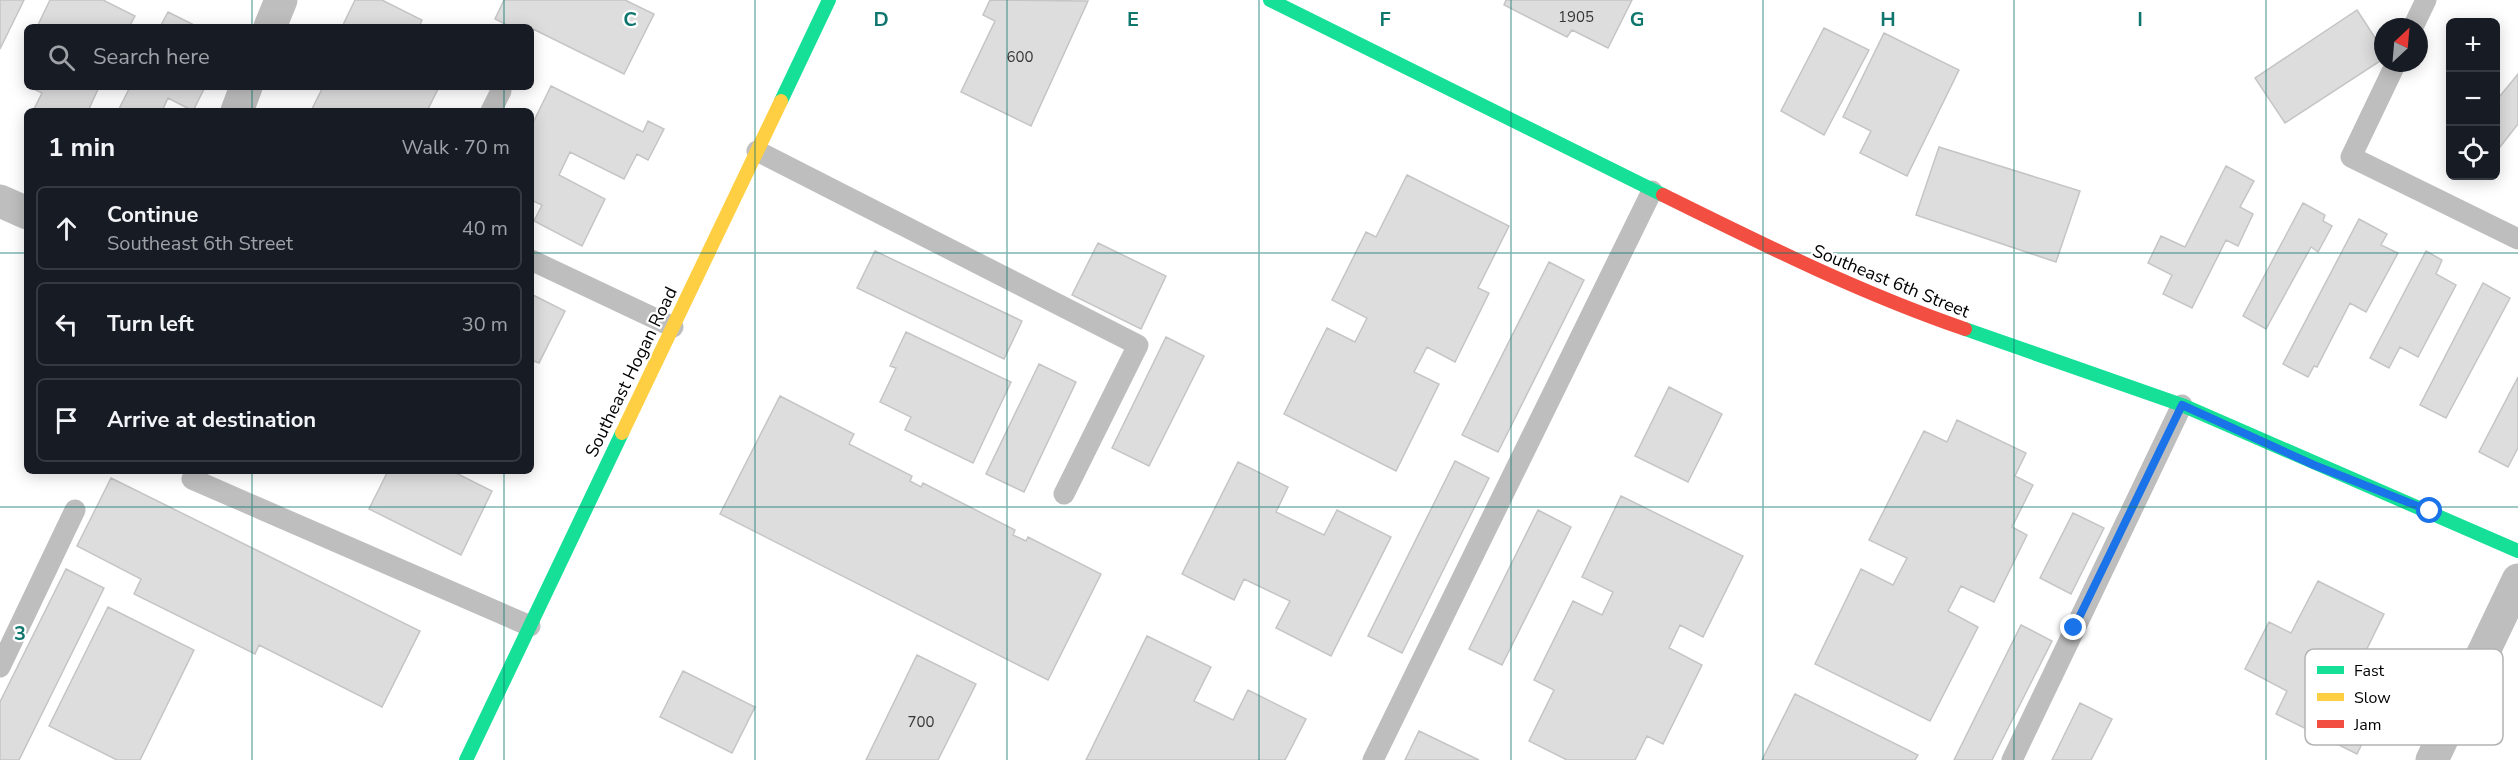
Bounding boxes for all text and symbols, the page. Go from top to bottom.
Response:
text: C [623,6,637,33]
text: D [873,6,889,33]
text: E [1127,6,1139,33]
text: F [1379,6,1391,33]
text: G [1630,6,1644,33]
text: H [1880,6,1896,33]
text: I [2137,6,2143,33]
house number: 1905 [1558,7,1594,27]
north arrow [2374,18,2428,72]
map controls [2446,18,2500,180]
button: + [2446,18,2500,72]
search box [24,24,534,90]
icon: search [45,41,78,74]
text: Search here [93,42,210,72]
house number: 600 [1006,47,1034,67]
button: − [2446,72,2500,126]
button: locate [2446,126,2500,180]
text: 1 min [48,130,115,165]
text: Walk · 70 m [402,134,510,161]
text: Continue [107,200,198,230]
icon: ahead [50,212,83,245]
text: 40 m [462,215,508,242]
text: Southeast 6th Street [107,230,293,257]
street label: Southeast 6th Street [1809,239,1974,324]
street label: Southeast Hogan Road [579,283,683,461]
icon: left [50,308,83,341]
text: Turn left [107,309,194,339]
text: 30 m [462,311,508,338]
icon: arrive [50,404,83,437]
text: Arrive at destination [107,405,316,435]
route start [2416,497,2442,523]
route end [2060,614,2086,640]
text: 3 [14,620,26,647]
legend [2305,649,2503,745]
text: Fast [2354,660,2385,682]
text: Slow [2354,687,2391,709]
house number: 700 [907,712,935,732]
text: Jam [2353,714,2381,736]

